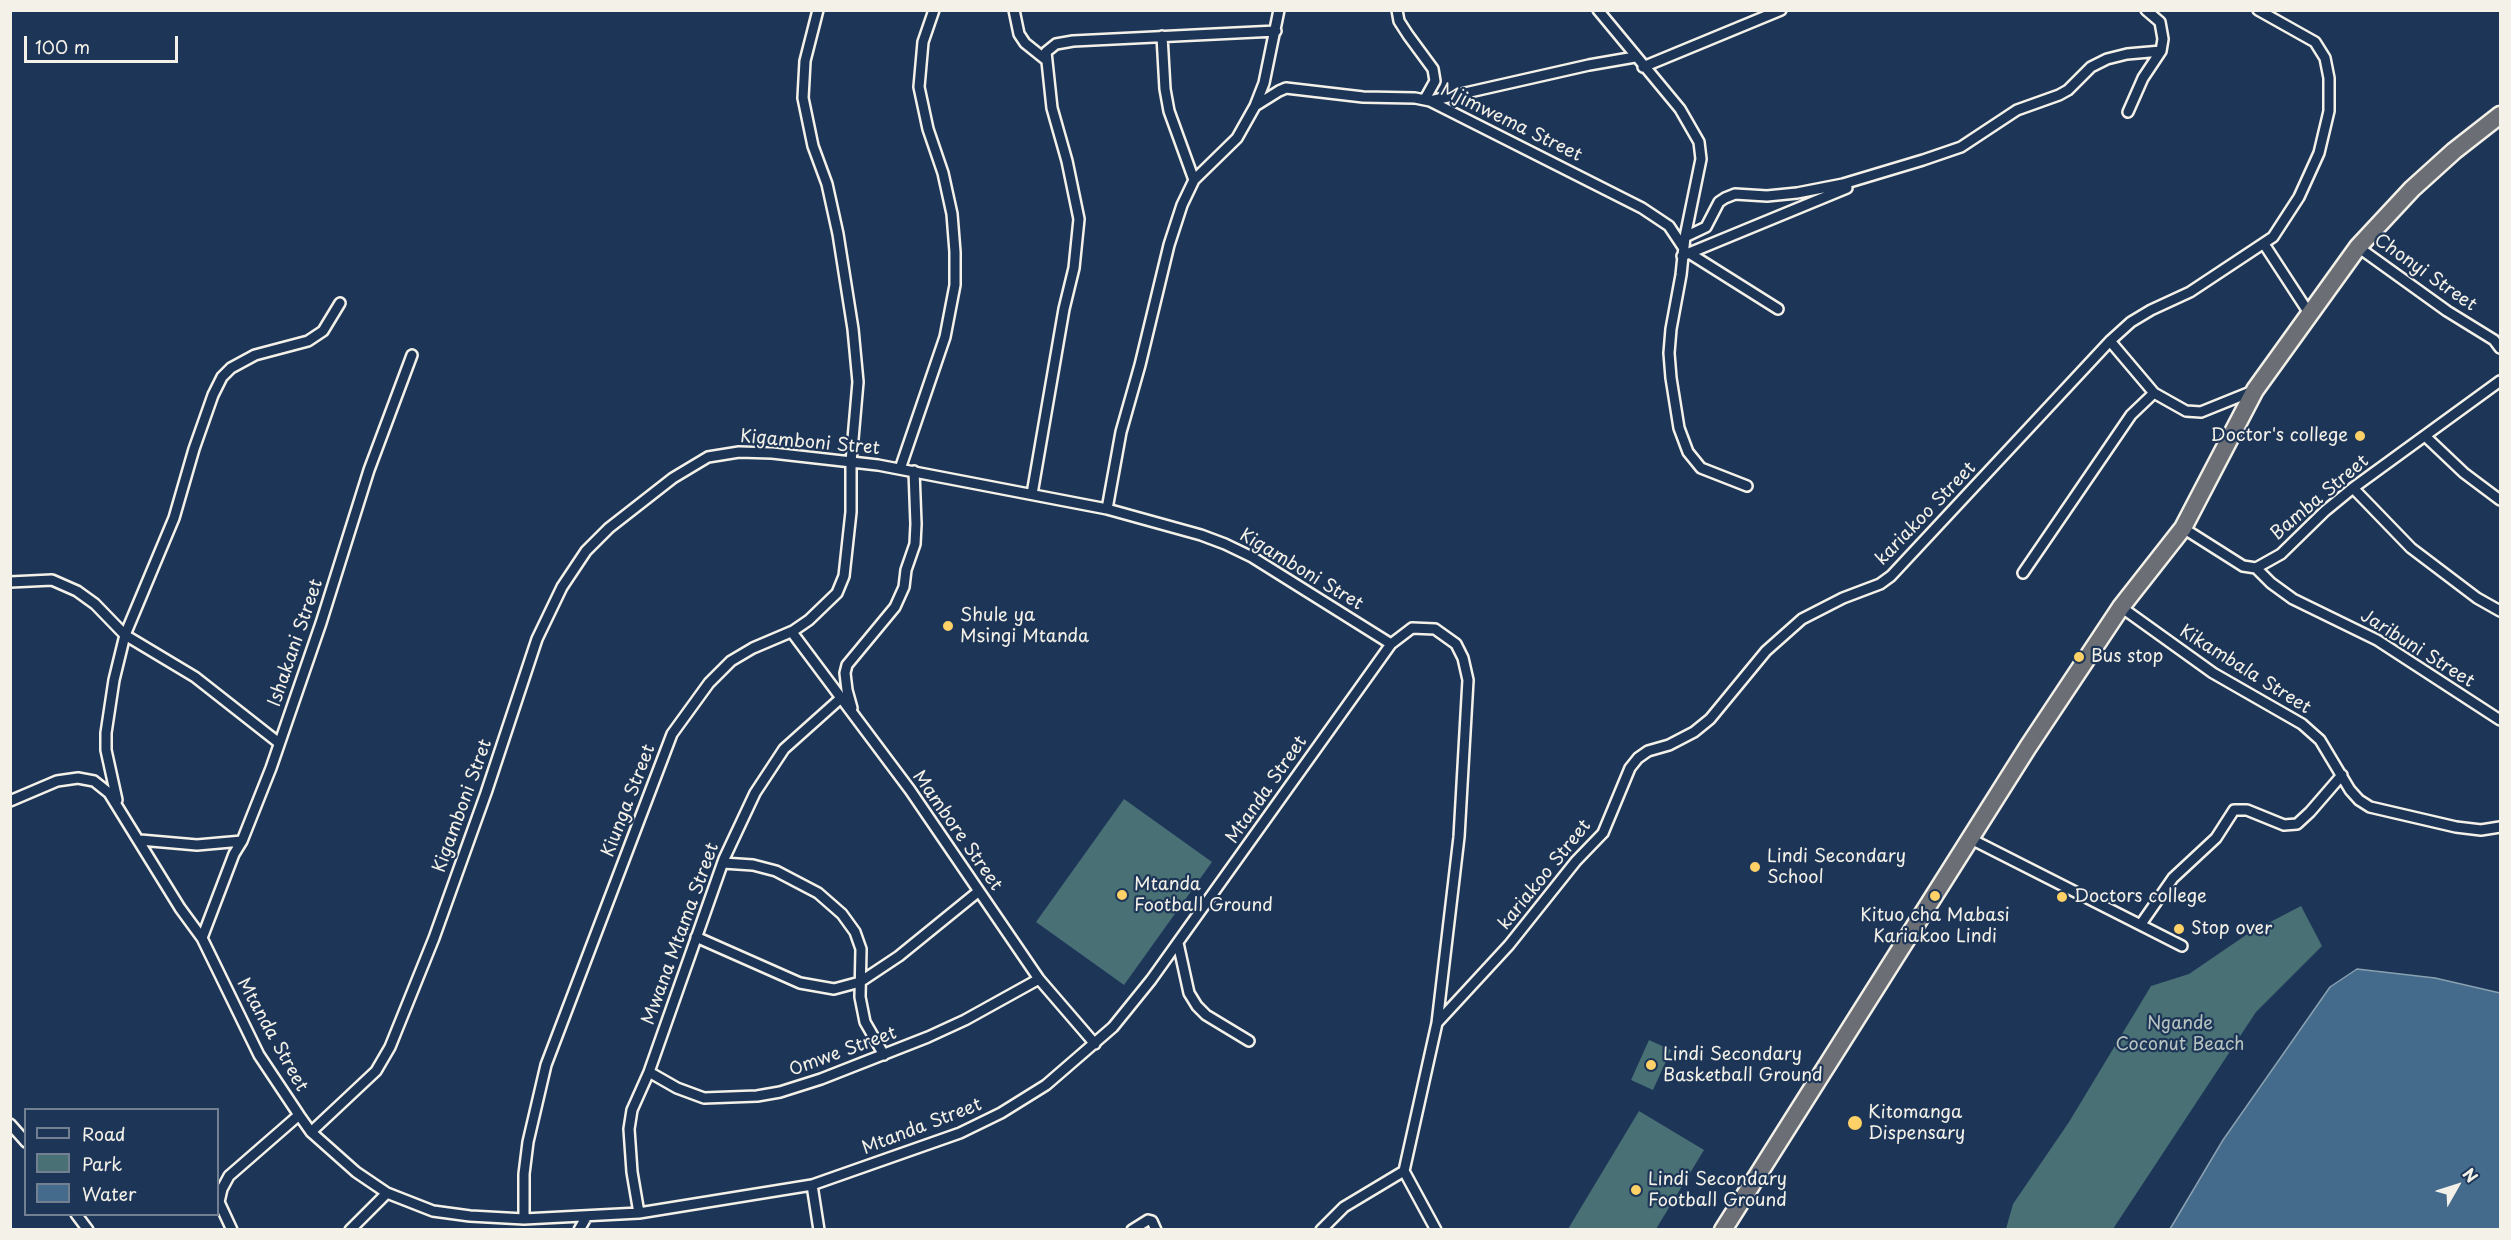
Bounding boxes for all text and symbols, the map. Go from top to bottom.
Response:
scale bar [27,24,182,62]
text: 100 m [35,33,90,60]
street label: Mjimwema Street [1437,79,1585,167]
street label: Chonyi Street [2370,230,2480,316]
place label: Doctor's college [2211,425,2348,447]
street label: Kigamboni Stret [739,426,881,460]
marker: Doctor's college [2353,429,2367,443]
street label: Bamba Street [2267,451,2373,545]
street label: kariakoo Street [1871,458,1981,570]
street label: Kigamboni Stret [1235,525,1367,615]
street label: Ishakani Street [264,576,328,710]
place label: Shule ya Msingi Mtanda [960,605,1089,648]
street label: Jaribuni Street [2356,605,2478,693]
marker: Shule ya Msingi Mtanda [941,619,955,633]
street label: Kikambala Street [2175,621,2315,719]
place label: Bus stop [2091,646,2163,668]
marker: Bus stop [2072,650,2086,664]
street label: Mtanda Street [1222,732,1312,848]
street label: Kigamboni Stret [429,736,497,876]
street label: Kiunga Street [598,742,660,860]
street label: Mambore Street [908,767,1006,895]
street label: kariakoo Street [1494,816,1596,934]
street label: Mwana Mtama Street [638,840,724,1028]
place label: Lindi Secondary School [1767,846,1906,888]
marker: Lindi Secondary School [1748,860,1762,874]
place label: Mtanda Football Ground [1134,874,1273,916]
place label: Doctors college [2074,886,2207,908]
marker: Mtanda Football Ground [1115,888,1129,902]
marker: Kituo cha Mabasi Kariakoo Lindi [1928,889,1942,903]
marker: Doctors college [2055,890,2069,904]
place label: Kituo cha Mabasi Kariakoo Lindi [1860,905,2010,948]
place label: Stop over [2191,918,2272,940]
marker: Stop over [2172,922,2186,936]
street label: Mtanda Street [232,974,312,1096]
park label: Ngande Coconut Beach [2115,1013,2245,1056]
street label: Omwe Street [786,1023,900,1081]
place label: Lindi Secondary Basketball Ground [1663,1044,1823,1086]
marker: Lindi Secondary Basketball Ground [1644,1058,1658,1072]
street label: Mtanda Street [859,1094,985,1160]
place label: Kitomanga Dispensary [1868,1102,1965,1144]
legend [24,1108,219,1216]
marker: Kitomanga Dispensary [1846,1114,1864,1132]
text: Road [82,1120,126,1147]
text: Park [82,1150,122,1177]
north arrow [2427,1156,2487,1216]
text: N [2458,1162,2484,1187]
place label: Lindi Secondary Football Ground [1648,1169,1787,1212]
text: Water [82,1180,136,1207]
marker: Lindi Secondary Football Ground [1629,1183,1643,1197]

